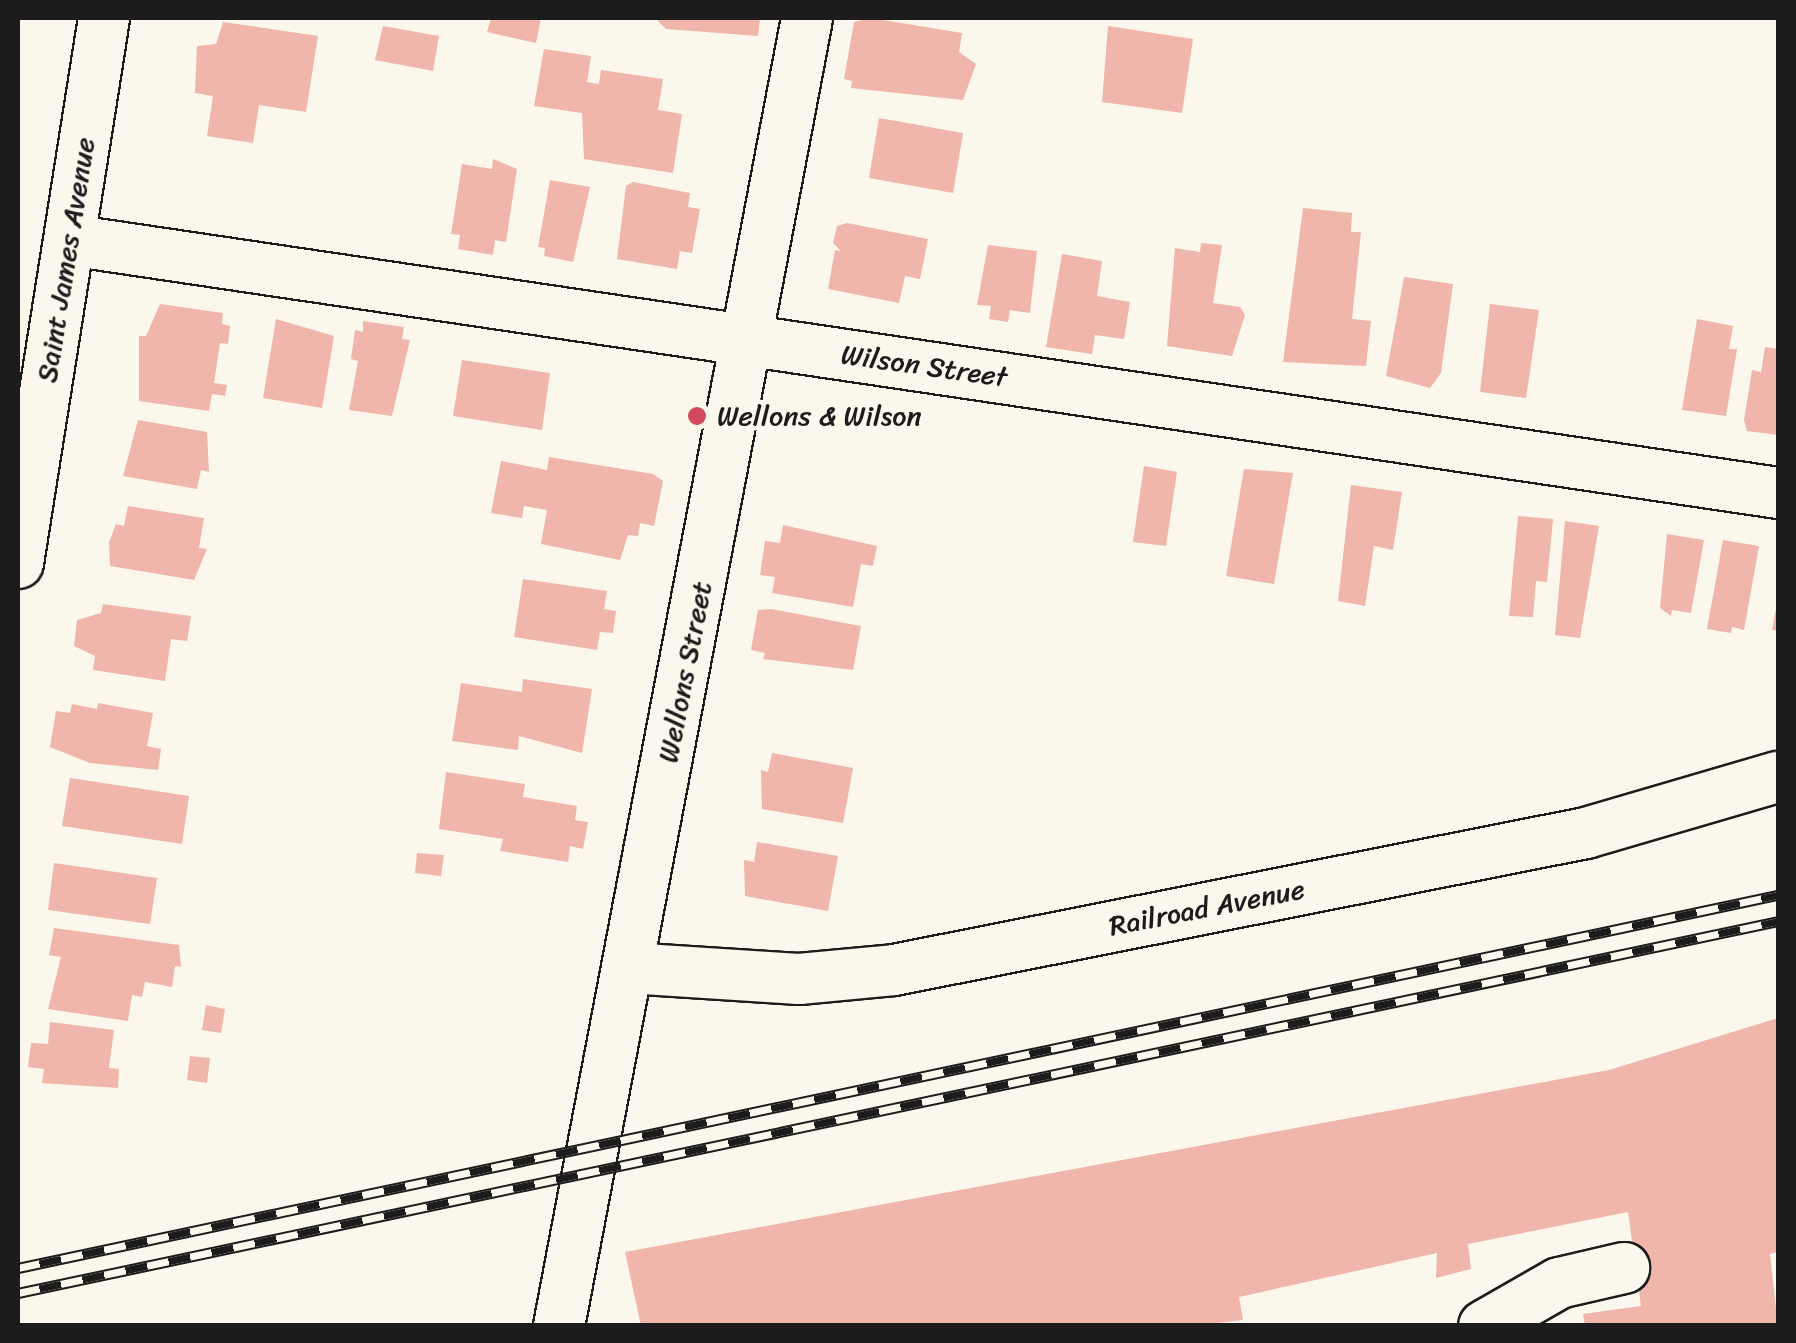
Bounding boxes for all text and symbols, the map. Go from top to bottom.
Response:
street label: Saint James Avenue [30,136,102,384]
street label: Wilson Street [838,338,1010,394]
place label: Wellons & Wilson [717,399,923,433]
marker: Wellons & Wilson [686,405,708,427]
street label: Wellons Street [651,579,719,765]
street label: Railroad Avenue [1107,873,1307,943]

